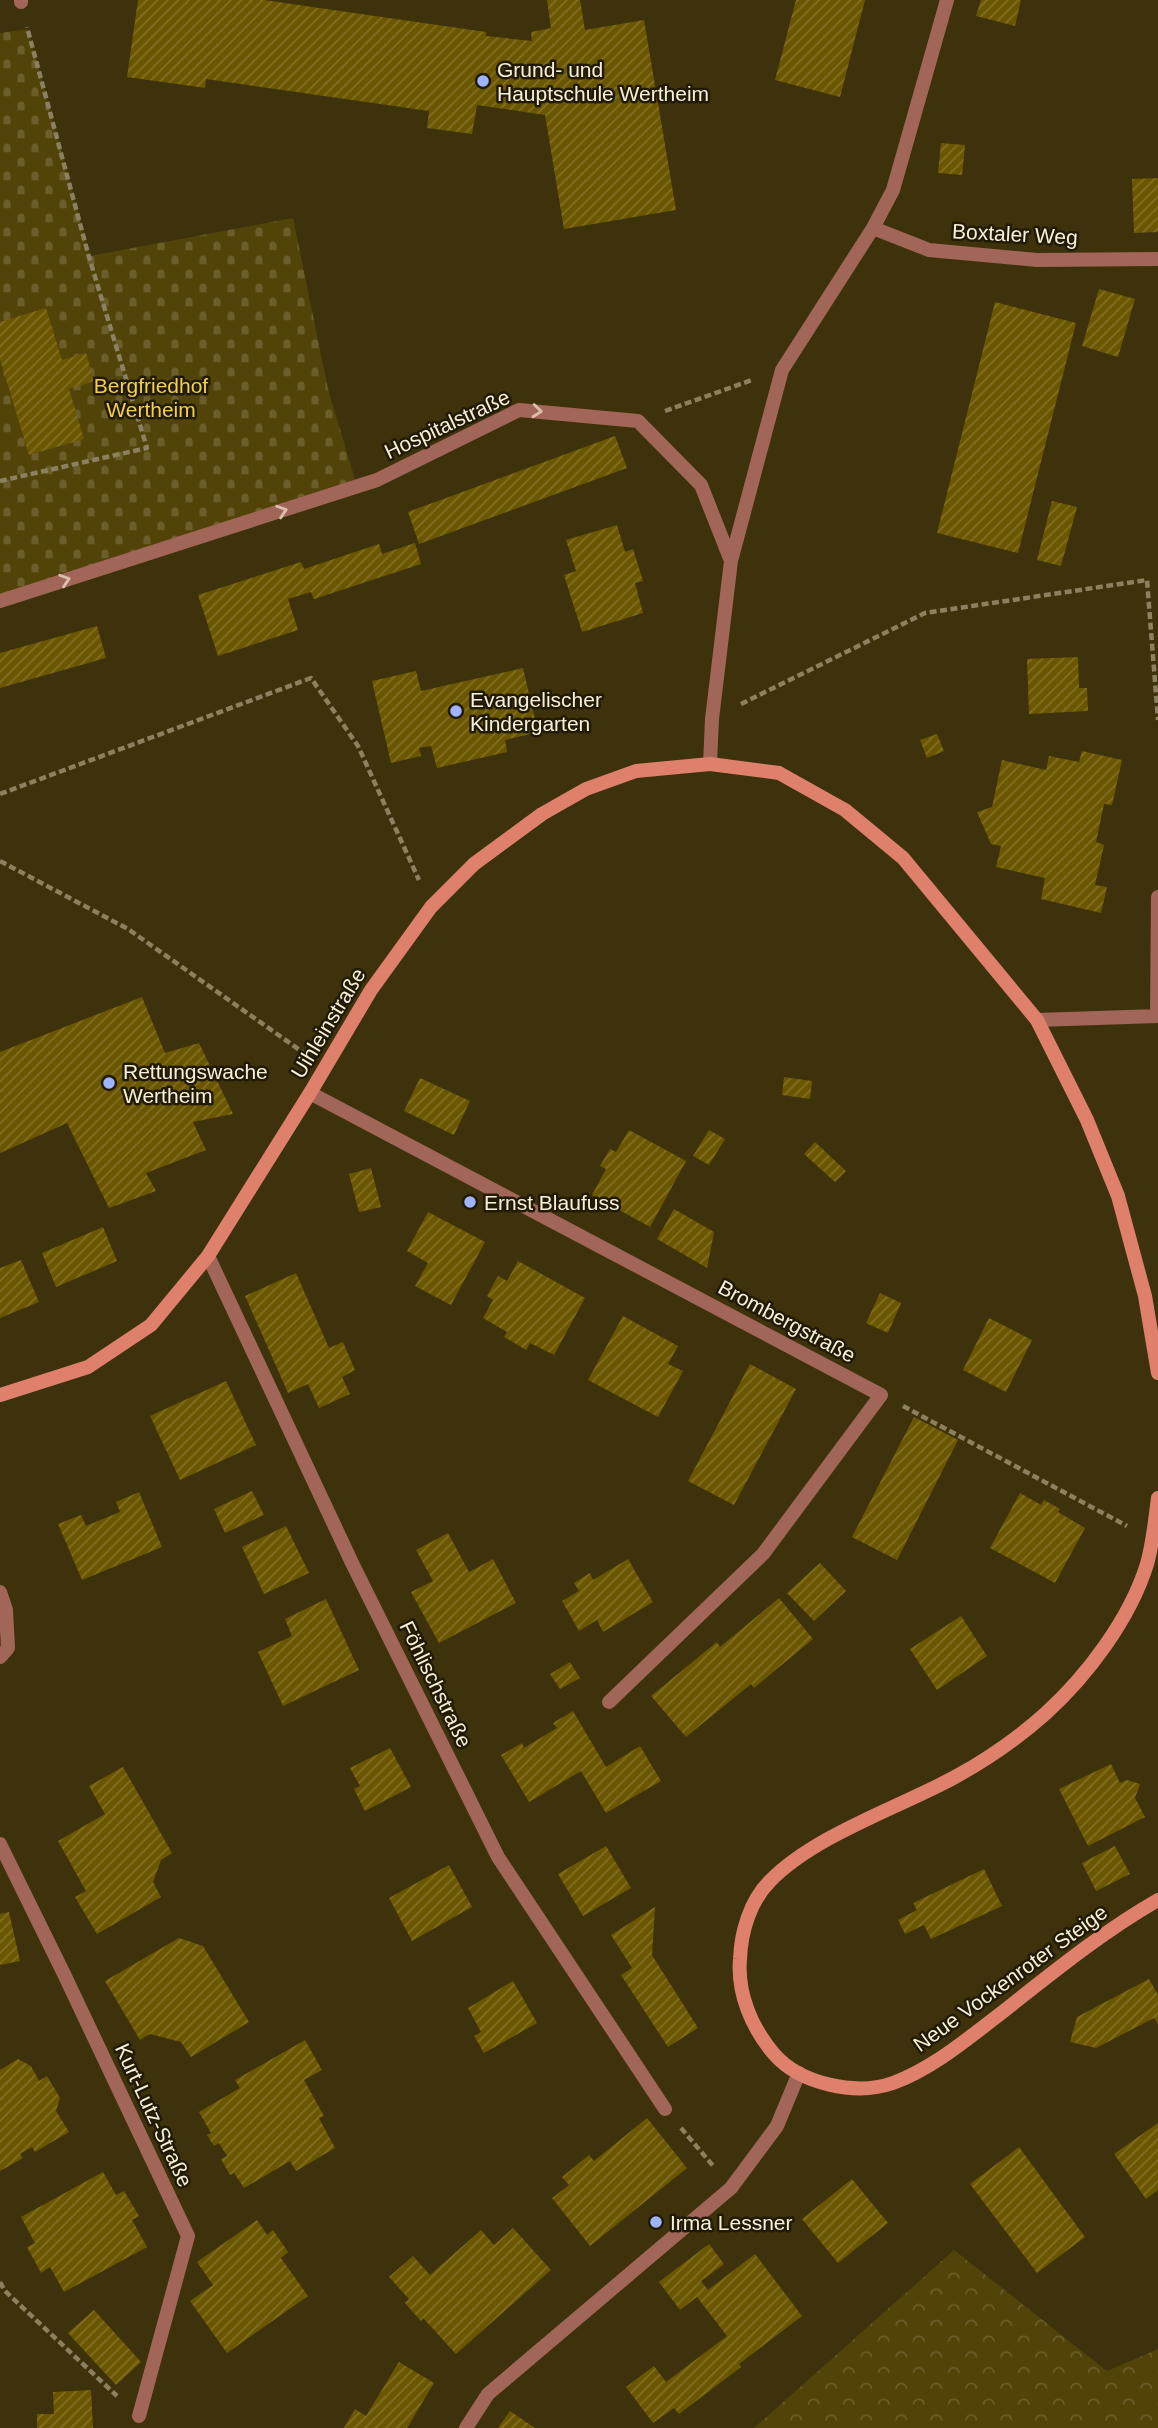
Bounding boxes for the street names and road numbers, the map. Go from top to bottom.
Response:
street label: Boxtaler Weg [952,219,1078,249]
street label: Hospitalstraße [381,385,513,463]
street label: Uihleinstraße [286,964,370,1082]
street label: Brombergstraße [715,1275,859,1367]
street label: Föhlischstraße [395,1617,477,1751]
street label: Neue Vockenroter Steige [909,1900,1111,2056]
street label: Kurt-Lutz-Straße [111,2040,197,2190]

